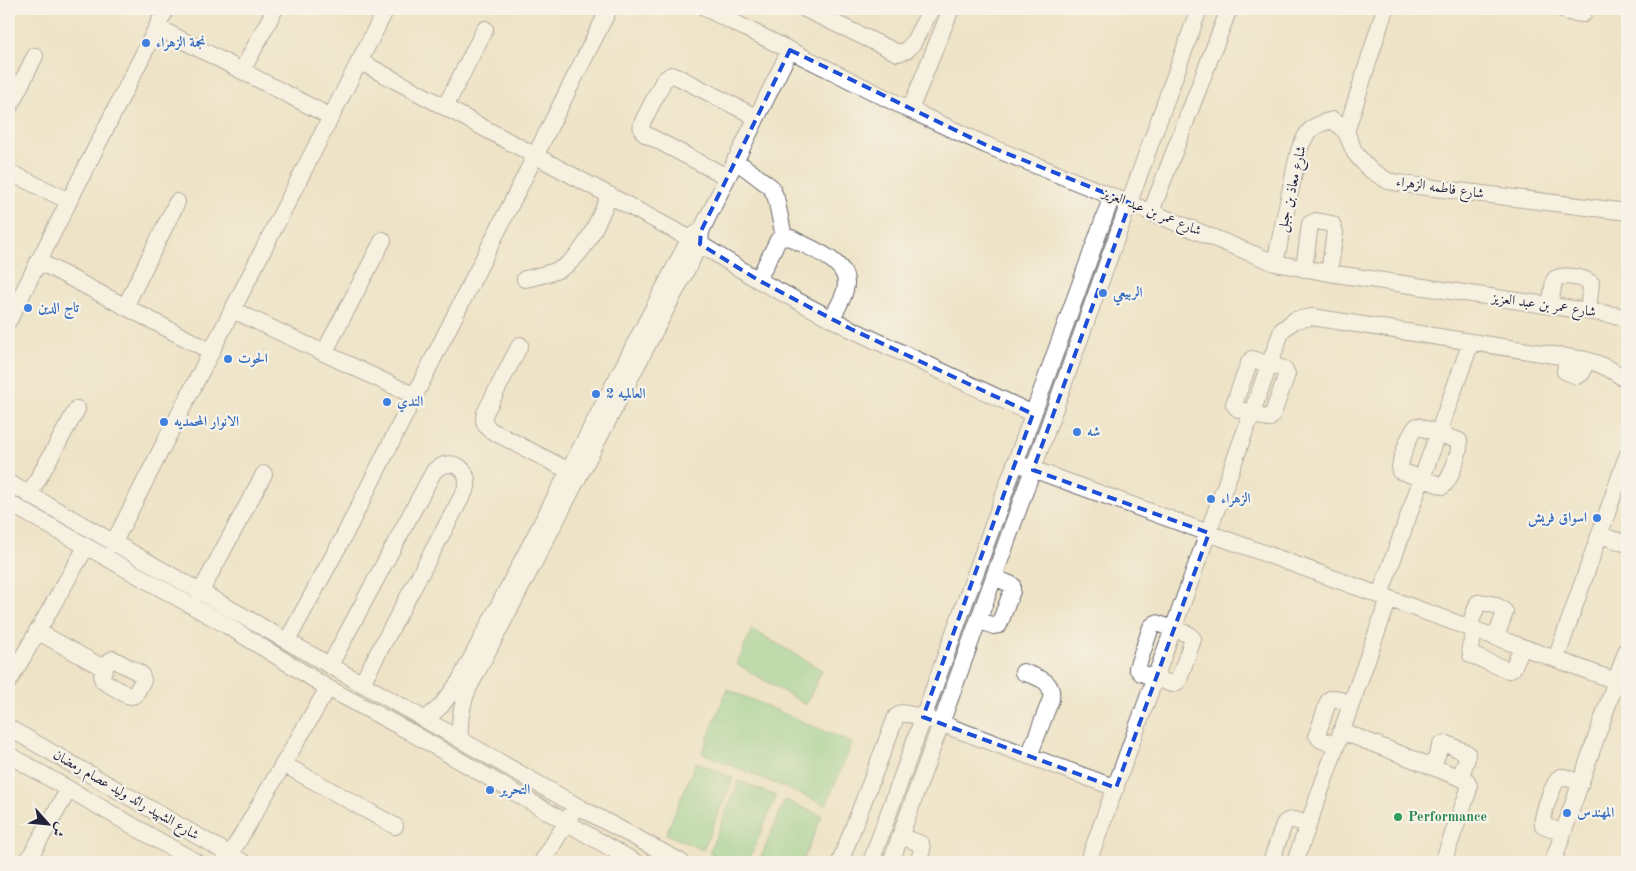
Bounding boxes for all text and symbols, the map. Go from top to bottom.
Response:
place label: نجمة الزهراء [156,35,206,52]
marker: نجمة الزهراء [140,37,152,49]
street label: شارع معاذ بن جبل [1275,144,1313,234]
street label: شارع فاطمه الزهراء [1394,174,1485,205]
street label: شارع عمر بن عبد العزيز [1097,185,1203,242]
place label: الربيعي [1113,286,1142,306]
marker: الربيعي [1097,287,1109,299]
street label: شارع عمر بن عبد العزيز [1488,290,1597,323]
place label: تاج الدين [38,301,79,320]
marker: تاج الدين [22,302,34,314]
place label: الحوت [238,352,268,367]
marker: الحوت [222,353,234,365]
place label: العالميه 2 [606,387,646,401]
marker: العالميه 2 [590,388,602,400]
place label: الندي [397,395,423,413]
marker: الندي [381,396,393,408]
place label: الانوار المحمديه [174,414,239,430]
marker: الانوار المحمديه [158,416,170,428]
place label: شه [1087,425,1100,439]
marker: شه [1071,426,1083,438]
place label: الزهراء [1221,492,1251,508]
marker: الزهراء [1205,493,1217,505]
place label: اسواق فريش [1528,511,1587,527]
marker: اسواق فريش [1591,512,1603,524]
street label: شارع الشهيد رائد وليد عصام رمضان [50,746,202,844]
place label: التحرير [498,783,530,799]
marker: التحرير [484,784,496,796]
north arrow [22,798,72,848]
place label: المهندس [1577,806,1614,820]
marker: المهندس [1561,807,1573,819]
place label: Performance [1408,810,1487,824]
marker: Performance [1392,811,1404,823]

